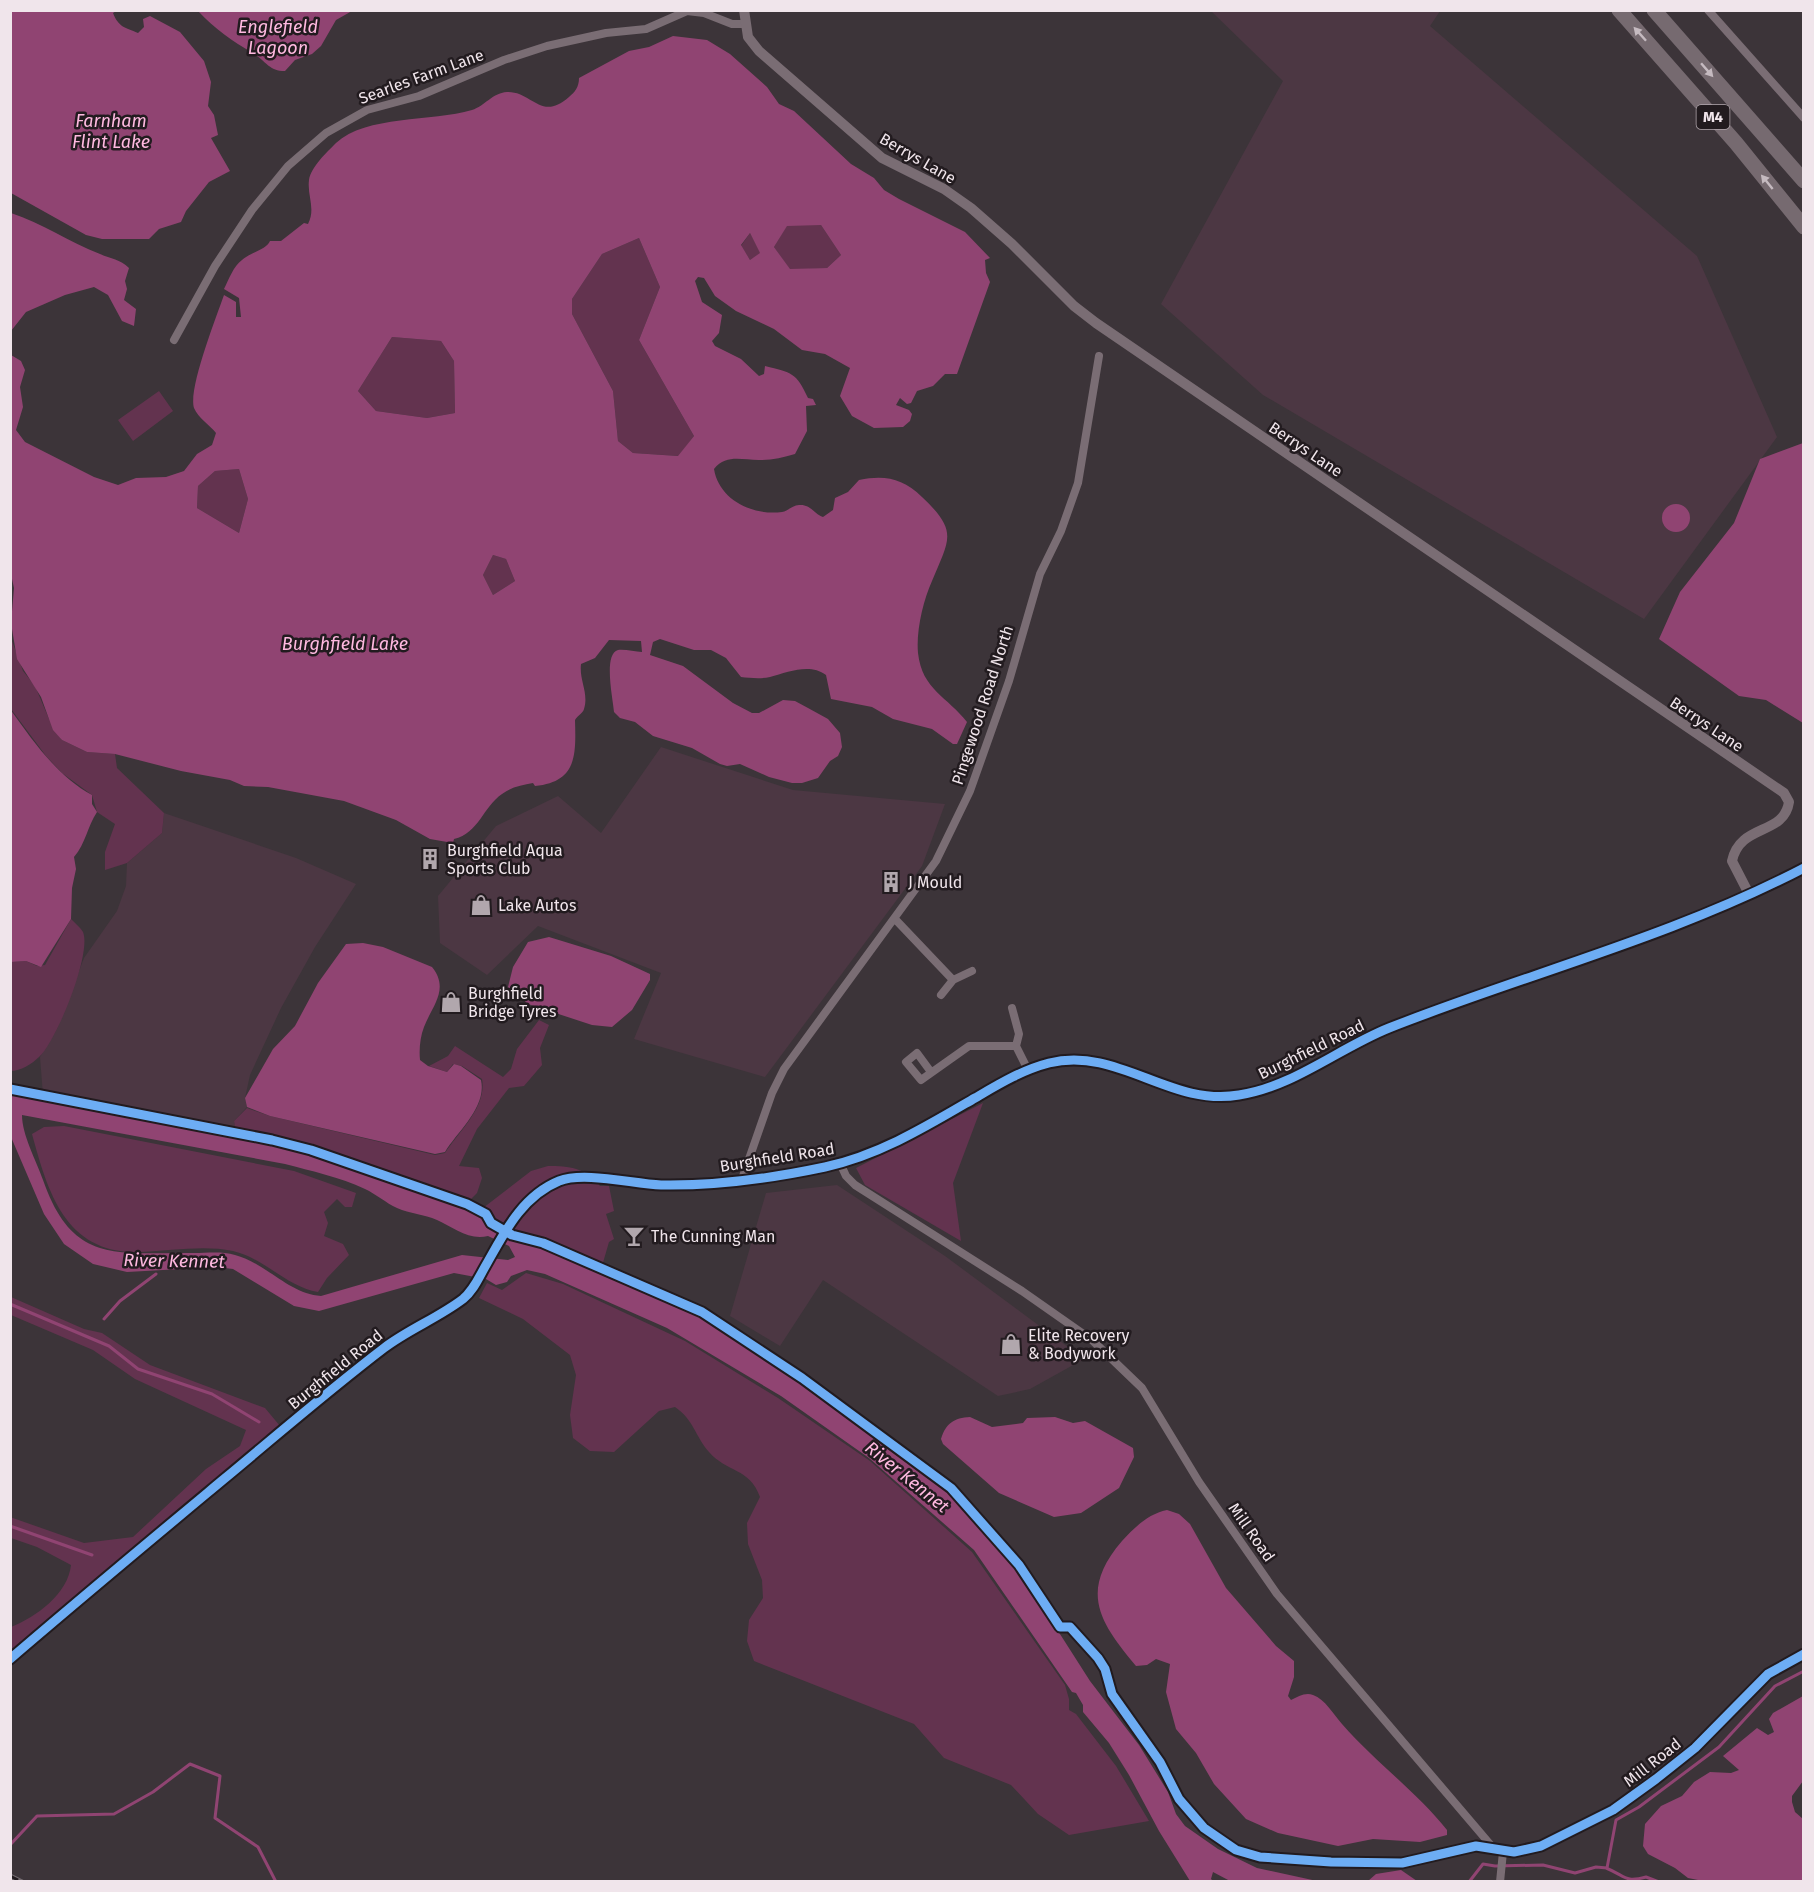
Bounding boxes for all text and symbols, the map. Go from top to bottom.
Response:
water label: Englefield Lagoon [238,16,318,59]
one-way arrow [1634,27,1647,42]
street label: Searles Farm Lane [356,45,486,108]
one-way arrow [1700,62,1713,77]
road number: M4 [1696,105,1730,129]
water label: Farnham Flint Lake [72,110,150,153]
street label: Berrys Lane [876,129,959,188]
one-way arrow [1761,174,1774,189]
street label: Berrys Lane [1265,418,1346,481]
street label: Pingewood Road North [948,623,1017,787]
water label: Burghfield Lake [282,633,408,655]
street label: Berrys Lane [1666,693,1747,756]
place label: Burghfield Aqua Sports Club [447,841,563,878]
building icon: Burghfield Aqua Sports Club [418,847,442,871]
building icon: J Mould [879,870,903,894]
place label: J Mould [908,873,962,892]
shop icon: Lake Autos [469,893,493,917]
place label: Lake Autos [498,896,576,915]
place label: Burghfield Bridge Tyres [468,984,556,1021]
shop icon: Burghfield Bridge Tyres [439,990,463,1014]
street label: Burghfield Road [1255,1016,1367,1083]
street label: Burghfield Road [718,1139,836,1176]
bar icon: The Cunning Man [622,1224,646,1248]
place label: The Cunning Man [651,1227,775,1246]
water label: River Kennet [123,1249,226,1273]
street label: Burghfield Road [284,1326,386,1413]
place label: Elite Recovery & Bodywork [1028,1326,1130,1363]
shop icon: Elite Recovery & Bodywork [999,1332,1023,1356]
water label: River Kennet [861,1437,954,1518]
street label: Mill Road [1224,1499,1279,1565]
street label: Mill Road [1620,1734,1685,1791]

